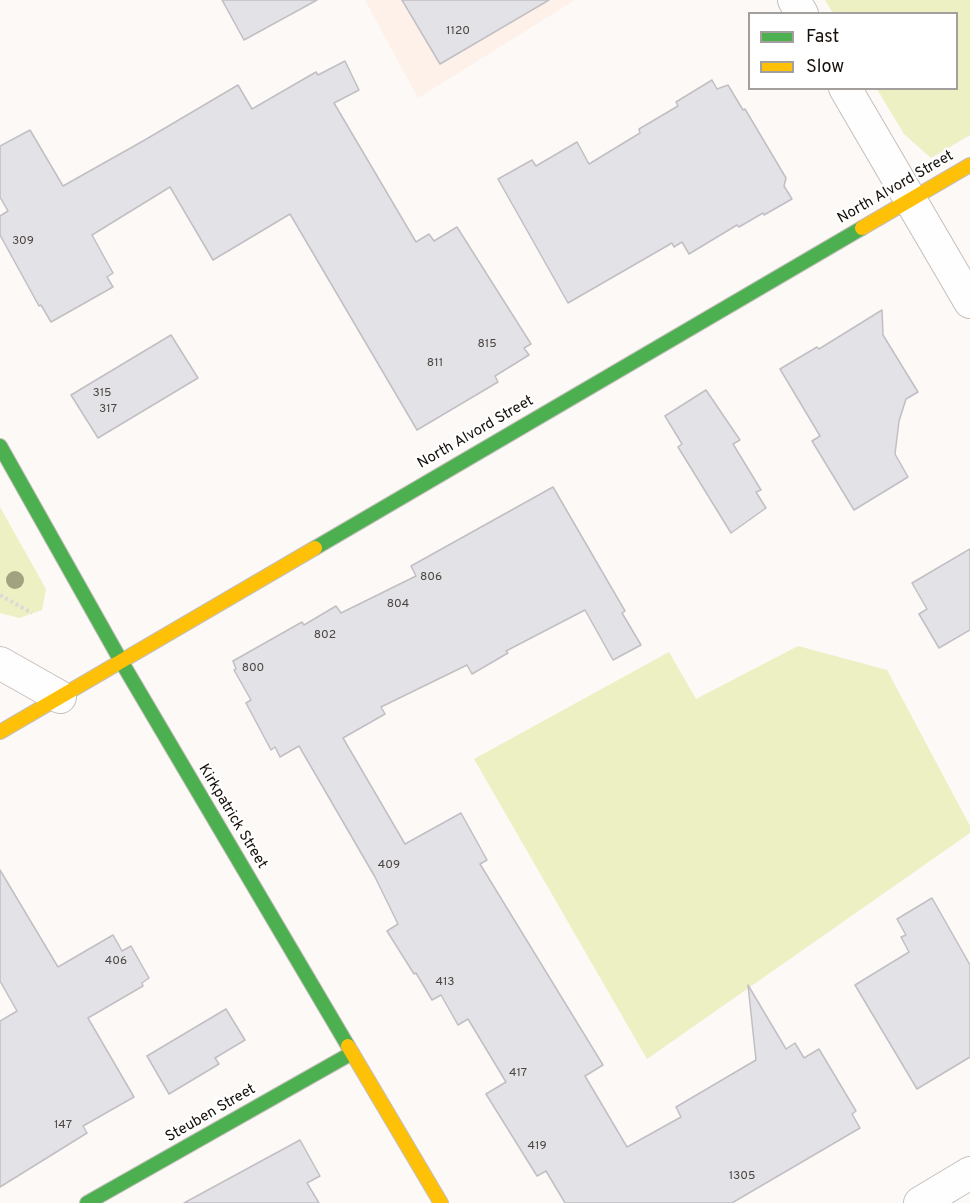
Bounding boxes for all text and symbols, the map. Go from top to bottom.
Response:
legend [748,12,958,90]
house number: 1120 [446,25,470,39]
text: Fast [806,26,839,49]
text: Slow [806,56,844,79]
street label: North Alvord Street [835,147,957,229]
house number: 309 [12,235,34,249]
house number: 815 [477,338,497,352]
house number: 811 [427,357,443,371]
house number: 315 [92,387,112,401]
street label: North Alvord Street [415,392,537,474]
house number: 317 [99,403,117,417]
house number: 806 [420,571,442,585]
house number: 804 [387,598,409,612]
house number: 802 [314,629,336,643]
house number: 800 [242,662,264,676]
street label: Kirkpatrick Street [194,761,270,873]
house number: 409 [378,859,400,873]
house number: 406 [105,955,127,969]
house number: 413 [435,976,455,990]
house number: 417 [509,1067,527,1081]
street label: Steuben Street [163,1081,259,1147]
house number: 147 [54,1119,72,1133]
house number: 419 [527,1140,547,1154]
house number: 1305 [729,1170,755,1184]

